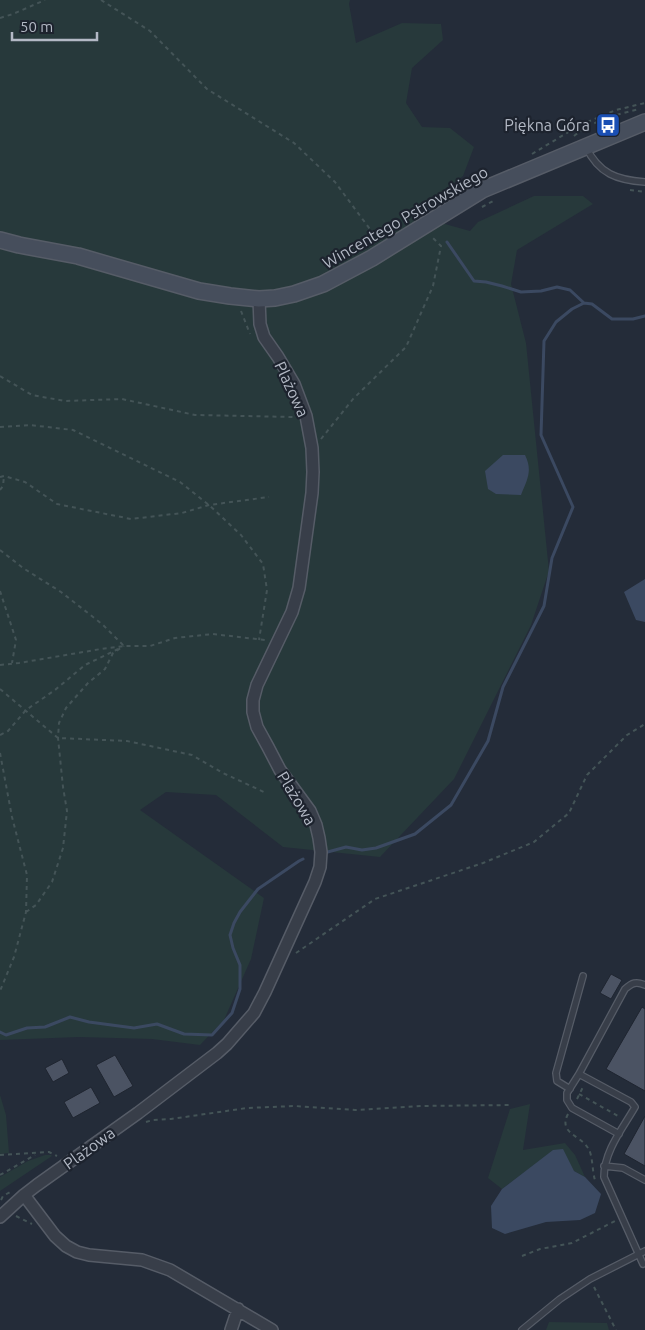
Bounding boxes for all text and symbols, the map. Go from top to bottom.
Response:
scale bar [12,10,98,42]
text: 50 m [20,18,53,35]
bus stop icon: Piękna Góra [595,112,621,138]
place label: Piękna Góra [504,116,590,134]
street label: Wincentego Pstrowskiego [319,162,491,272]
street label: Plażowa [271,358,313,420]
street label: Plażowa [274,768,320,828]
street label: Plażowa [60,1123,118,1173]

